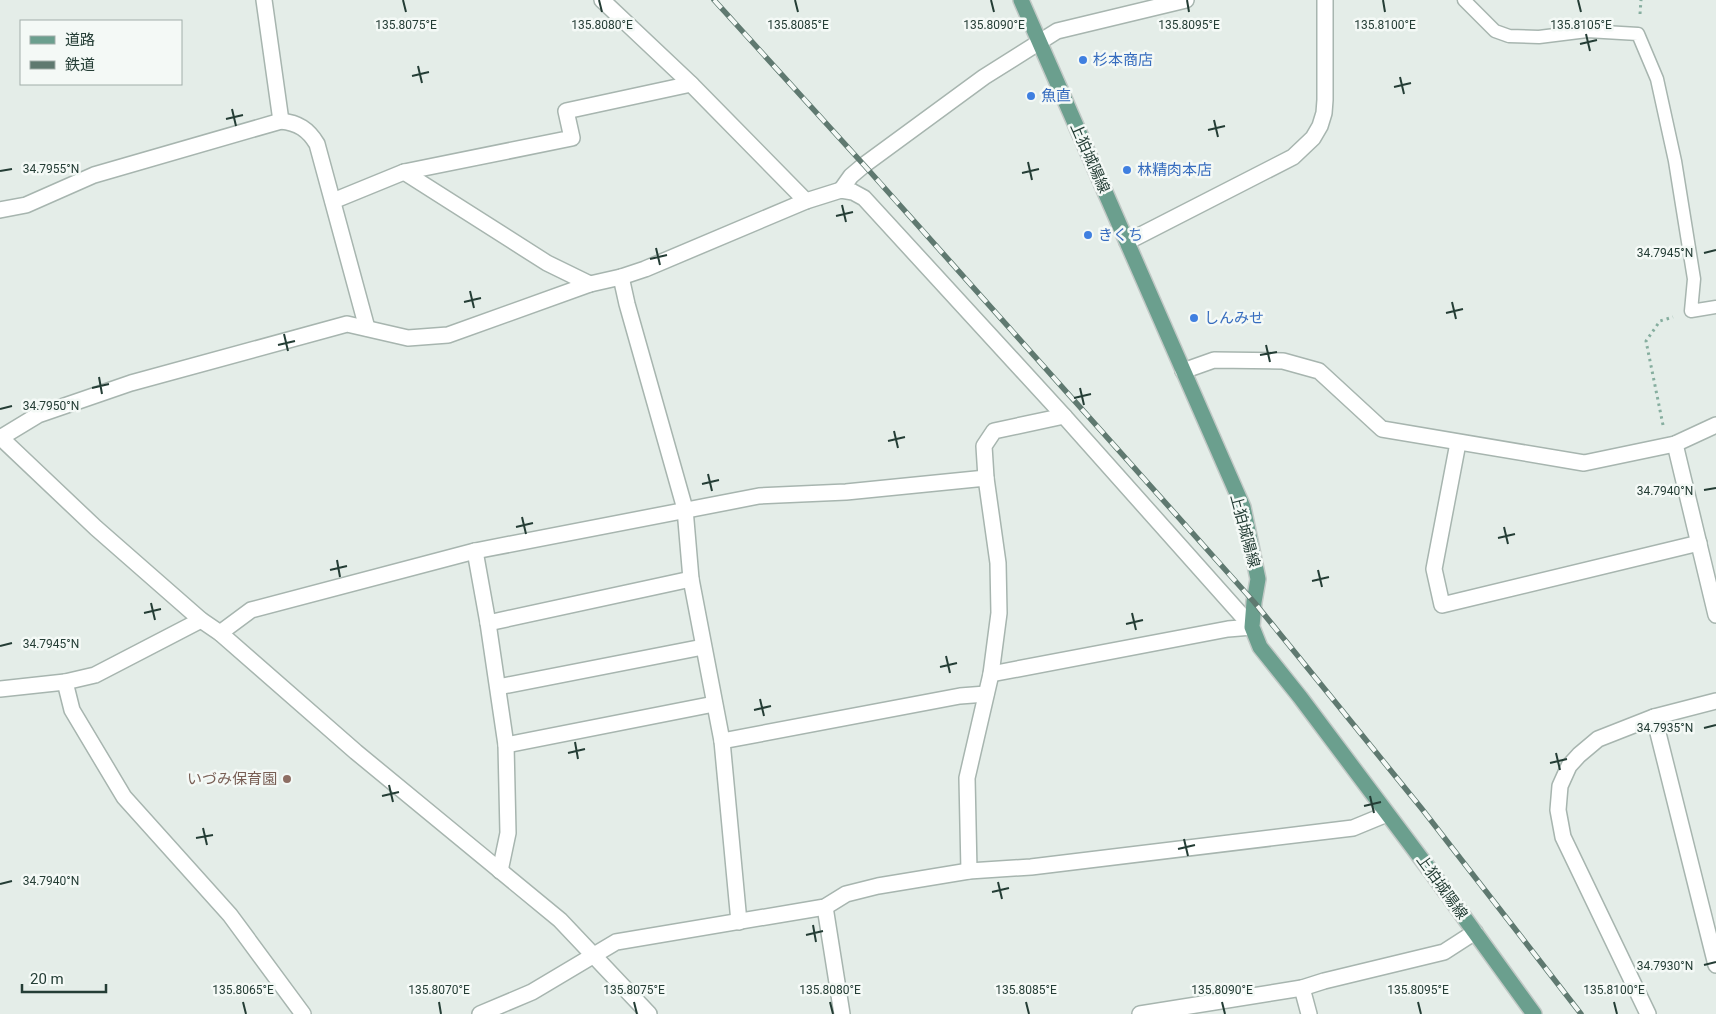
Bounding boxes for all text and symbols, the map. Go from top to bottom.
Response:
text: 135.8075°E [375,18,437,32]
text: 135.8080°E [571,18,633,32]
text: 135.8085°E [767,18,829,32]
text: 135.8090°E [963,18,1025,32]
text: 135.8095°E [1158,18,1220,32]
text: 135.8100°E [1354,18,1416,32]
text: 135.8105°E [1550,18,1612,32]
legend [20,20,182,85]
text: 道路 [65,31,95,49]
place label: 杉本商店 [1093,51,1153,69]
marker: 杉本商店 [1077,54,1089,66]
text: 鉄道 [65,56,95,74]
place label: 魚直 [1041,87,1071,105]
marker: 魚直 [1025,90,1037,102]
street label: 上狛城陽線 [1067,120,1113,196]
place label: 林精肉本店 [1137,161,1212,179]
text: 34.7955°N [23,162,79,176]
marker: 林精肉本店 [1121,164,1133,176]
place label: きくち [1098,226,1143,244]
marker: きくち [1082,229,1094,241]
text: 34.7945°N [1637,246,1693,260]
place label: しんみせ [1204,309,1264,327]
marker: しんみせ [1188,312,1200,324]
text: 34.7950°N [23,399,79,413]
text: 34.7940°N [1637,484,1693,498]
street label: 上狛城陽線 [1227,492,1263,570]
text: 34.7945°N [23,637,79,651]
text: 34.7935°N [1637,721,1693,735]
place label: いづみ保育園 [187,770,277,788]
marker: いづみ保育園 [281,773,293,785]
street label: 上狛城陽線 [1413,851,1471,923]
text: 34.7940°N [23,874,79,888]
text: 34.7930°N [1637,959,1693,973]
scale bar [22,962,106,994]
text: 20 m [30,970,64,988]
text: 135.8065°E [212,983,274,997]
text: 135.8070°E [408,983,470,997]
text: 135.8075°E [603,983,665,997]
text: 135.8080°E [799,983,861,997]
text: 135.8085°E [995,983,1057,997]
text: 135.8090°E [1191,983,1253,997]
text: 135.8095°E [1387,983,1449,997]
text: 135.8100°E [1583,983,1645,997]

